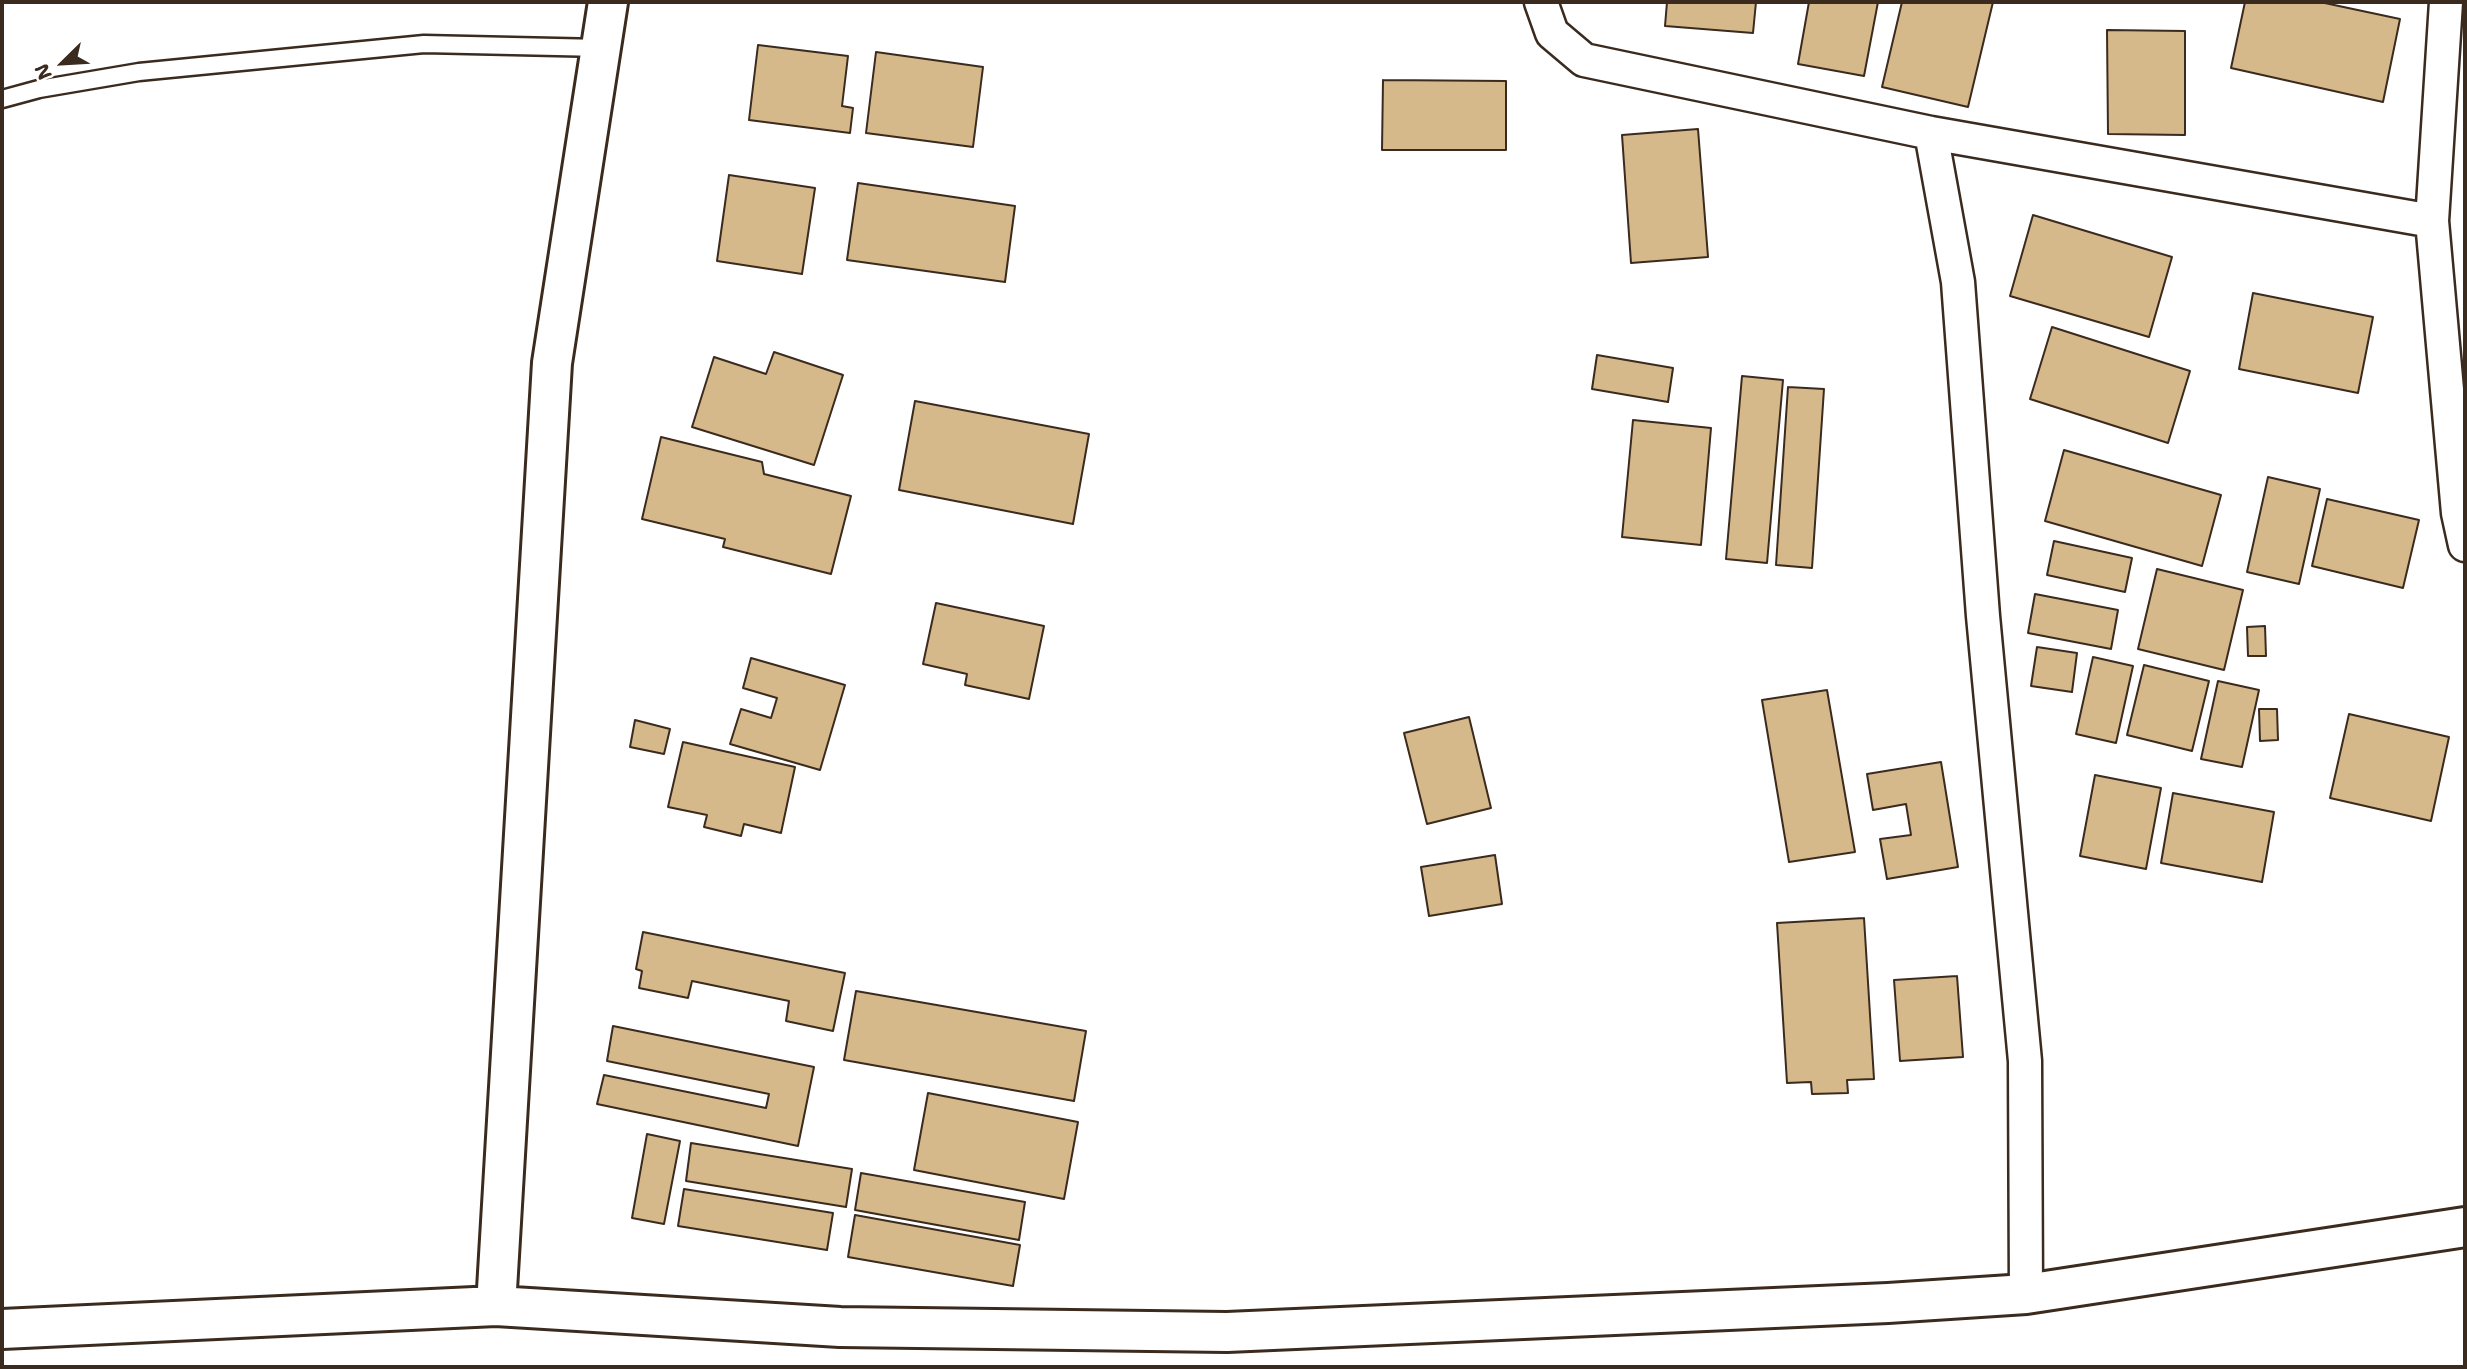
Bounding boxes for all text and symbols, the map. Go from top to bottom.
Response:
north arrow [28,28,98,98]
text: N [29,60,58,84]

